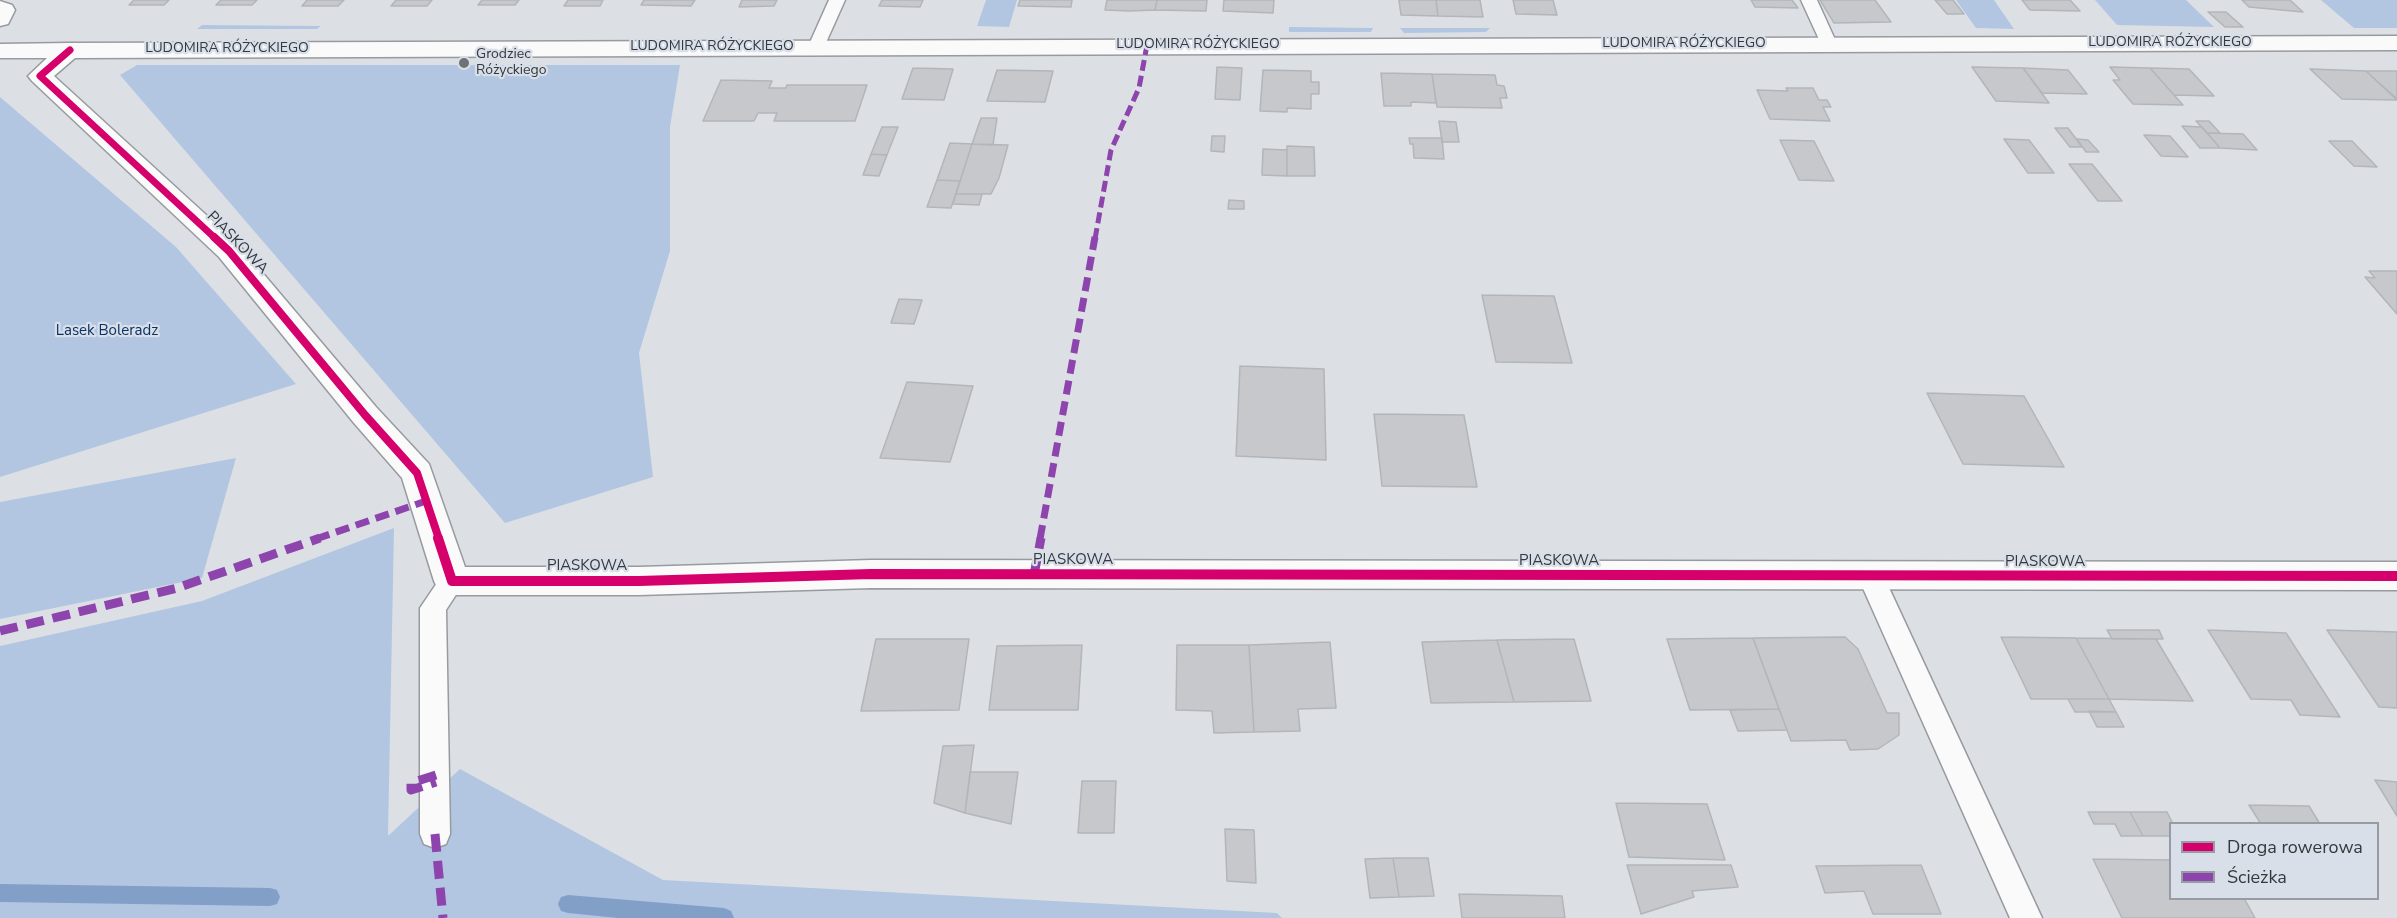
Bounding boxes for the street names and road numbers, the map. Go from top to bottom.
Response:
street label: LUDOMIRA RÓŻYCKIEGO [2088,35,2252,51]
street label: LUDOMIRA RÓŻYCKIEGO [1602,36,1766,52]
street label: LUDOMIRA RÓŻYCKIEGO [1116,37,1280,53]
street label: LUDOMIRA RÓŻYCKIEGO [630,39,794,55]
street label: LUDOMIRA RÓŻYCKIEGO [145,41,309,57]
street label: PIASKOWA [203,208,271,278]
street label: PIASKOWA [1033,551,1113,569]
street label: PIASKOWA [1519,552,1599,570]
street label: PIASKOWA [2005,553,2085,571]
street label: PIASKOWA [547,557,627,575]

